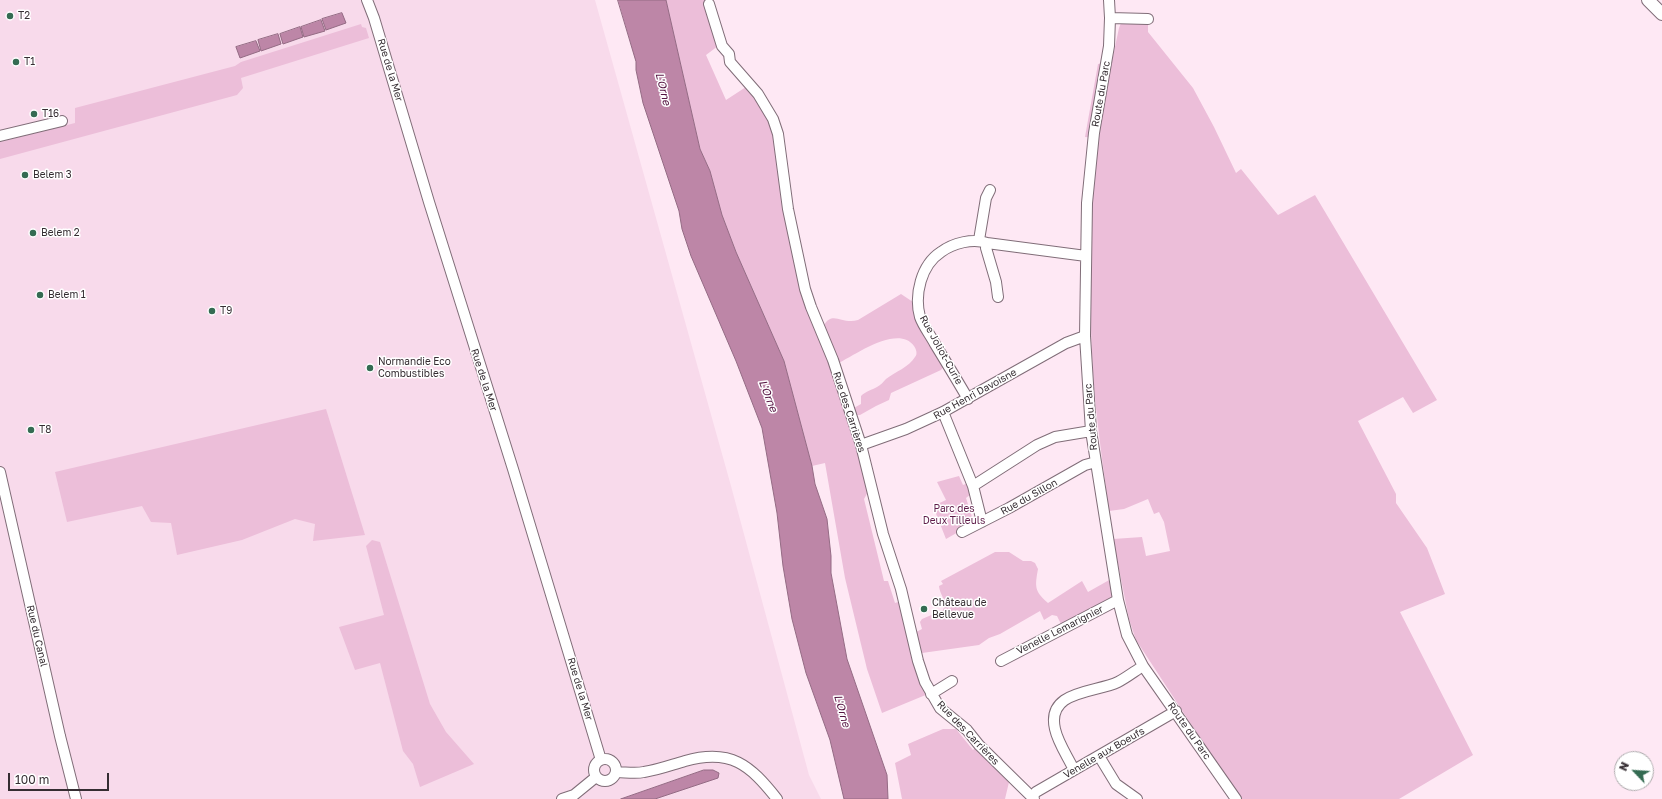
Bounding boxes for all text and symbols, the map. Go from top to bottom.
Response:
place label: T2 [18,10,30,22]
marker: T2 [5,11,15,21]
street label: Rue de la Mer [375,37,405,103]
place label: T1 [24,56,35,68]
marker: T1 [11,57,21,67]
street label: Route du Parc [1089,60,1113,128]
water label: L'Orne [653,71,673,107]
place label: T16 [42,108,59,120]
marker: T16 [29,109,39,119]
place label: Belem 3 [33,169,72,181]
marker: Belem 3 [20,170,30,180]
place label: Belem 2 [41,227,80,239]
marker: Belem 2 [28,228,38,238]
place label: Belem 1 [48,289,86,301]
marker: Belem 1 [35,290,45,300]
place label: T9 [220,305,232,317]
marker: T9 [207,306,217,316]
street label: Rue Joliot-Curie [917,313,965,387]
street label: Rue de la Mer [468,347,500,413]
place label: Normandie Eco Combustibles [378,356,451,380]
marker: Normandie Eco Combustibles [365,363,375,373]
street label: Rue Henri Davoisne [931,366,1019,422]
street label: Rue des Carrières [830,370,868,454]
water label: L'Orne [756,378,780,414]
street label: Route du Parc [1082,383,1100,451]
place label: T8 [39,424,51,436]
marker: T8 [26,425,36,435]
street label: Rue du Sillon [998,476,1060,518]
park label: Parc des Deux Tilleuls [923,503,985,526]
place label: Château de Bellevue [932,597,986,620]
street label: Venelle Lemarignier [1015,603,1105,657]
street label: Rue du Canal [24,604,50,668]
marker: Château de Bellevue [919,604,929,614]
street label: Rue de la Mer [565,656,595,722]
water label: L'Orne [831,693,853,729]
street label: Rue des Carrières [934,699,1002,767]
street label: Route du Parc [1165,700,1213,762]
street label: Venelle aux Boeufs [1061,725,1147,781]
north arrow [1614,751,1654,791]
text: N [1616,760,1631,773]
scale bar [10,765,111,791]
text: 100 m [15,772,49,787]

